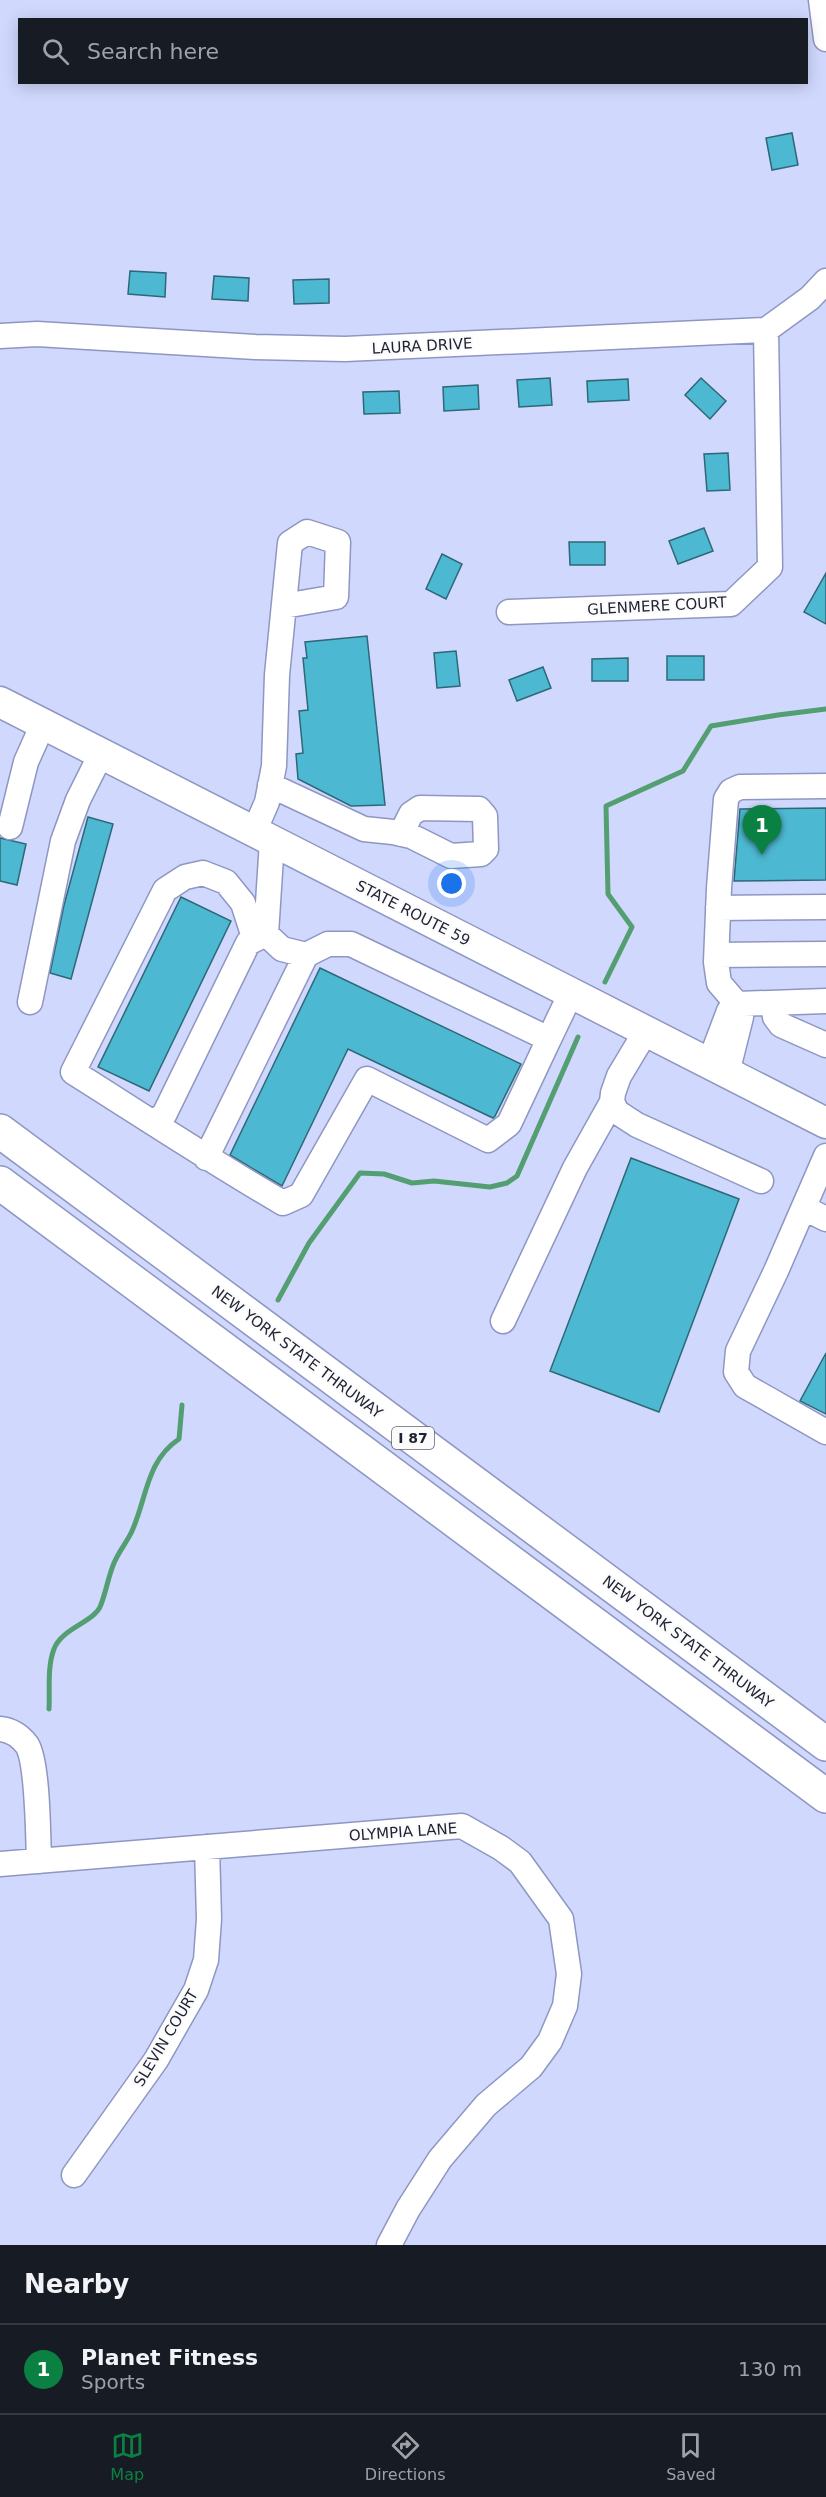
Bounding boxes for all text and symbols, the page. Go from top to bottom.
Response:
search box [18,18,808,84]
icon: search [39,35,72,68]
text: Search here [87,39,219,64]
street label: LAURA DRIVE [371,334,473,358]
street label: GLENMERE COURT [587,593,728,619]
pin: 1 [742,806,782,855]
your location [437,869,466,898]
street label: STATE ROUTE 59 [353,876,473,950]
street label: NEW YORK STATE THRUWAY [208,1282,387,1423]
road number: I 87 [392,1427,434,1449]
street label: NEW YORK STATE THRUWAY [599,1572,778,1713]
street label: OLYMPIA LANE [348,1819,458,1845]
street label: SLEVIN COURT [130,1986,202,2090]
text: Nearby [24,2269,129,2299]
text: Planet Fitness [81,2345,258,2370]
text: 1 [37,2357,50,2381]
text: 130 m [738,2357,802,2381]
text: Sports [81,2370,145,2394]
tab: Map [110,2429,144,2484]
tab: Directions [365,2429,445,2484]
tab: Saved [666,2429,716,2484]

